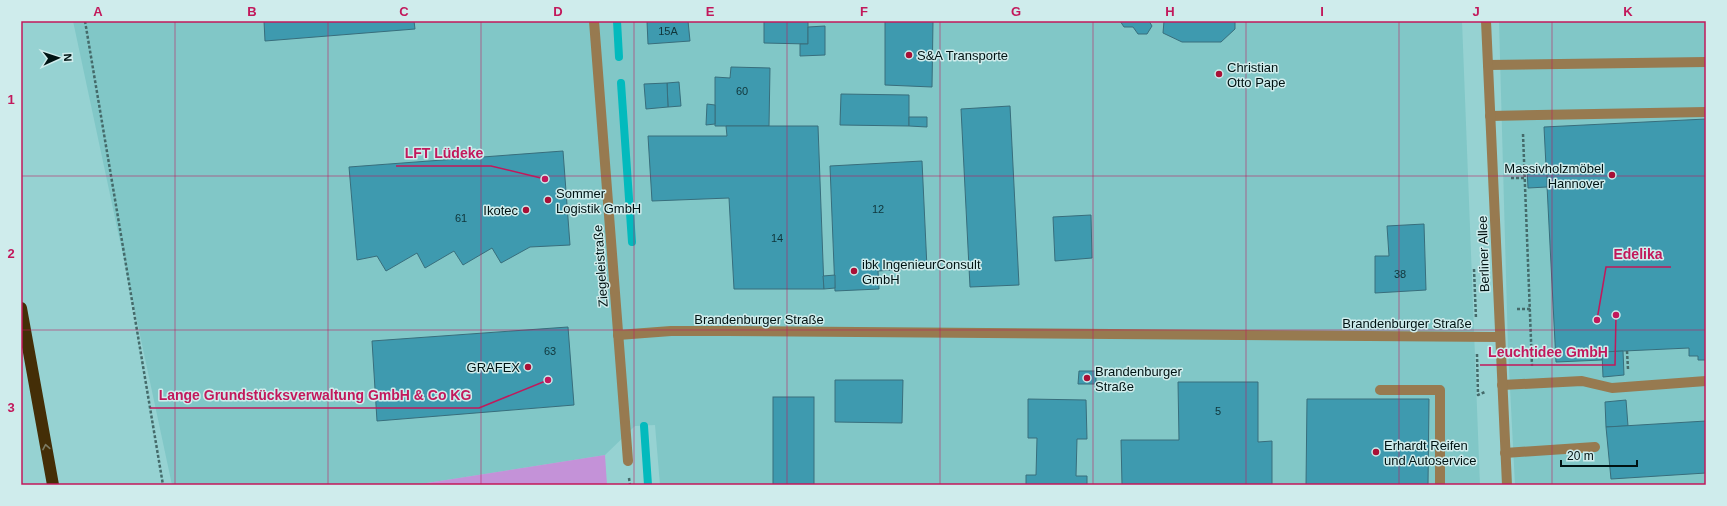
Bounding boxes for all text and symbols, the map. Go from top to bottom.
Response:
text: A [93,4,103,19]
text: B [247,4,257,19]
text: C [399,4,409,19]
text: D [553,4,563,19]
text: E [706,4,715,19]
text: F [860,4,868,19]
text: G [1011,4,1021,19]
text: H [1165,4,1175,19]
text: I [1320,4,1324,19]
text: J [1472,4,1480,19]
text: K [1623,4,1633,19]
house number: 15A [658,25,678,37]
north arrow [38,38,78,78]
place label: S&A Transporte [917,48,1008,63]
marker: S&A Transporte [904,50,914,60]
text: N [62,53,74,62]
place label: Christian Otto Pape [1227,60,1286,90]
marker: Christian Otto Pape [1214,69,1224,79]
house number: 60 [736,85,748,97]
text: 1 [7,92,15,107]
callout: LFT Lüdeke [396,140,491,166]
text: LFT Lüdeke [405,145,483,161]
place label: Massivholzmöbel Hannover [1504,161,1605,191]
marker: Massivholzmöbel Hannover [1607,170,1617,180]
place label: Sommer Logistik GmbH [556,186,641,216]
marker: Sommer Logistik GmbH [543,195,553,205]
place label: Ikotec [483,203,518,218]
house number: 12 [872,203,884,215]
marker: Ikotec [521,205,531,215]
house number: 61 [455,212,467,224]
street label: Berliner Allee [1475,215,1492,293]
street label: Ziegeleistraße [590,224,611,308]
house number: 14 [771,232,783,244]
callout: Edelika [1606,241,1671,267]
text: 2 [7,246,15,261]
text: Edelika [1613,246,1663,262]
place label: ibk IngenieurConsult GmbH [862,257,981,287]
marker: ibk IngenieurConsult GmbH [849,266,859,276]
house number: 38 [1394,268,1406,280]
street label: Brandenburger Straße [694,312,824,327]
street label: Brandenburger Straße [1342,316,1472,331]
callout: Leuchtidee GmbH [1480,339,1615,365]
text: Leuchtidee GmbH [1488,344,1608,360]
house number: 63 [544,345,556,357]
place label: GRAFEX [467,360,520,375]
marker: GRAFEX [523,362,533,372]
place label: Brandenburger Straße [1095,364,1182,394]
marker: Brandenburger Straße [1082,373,1092,383]
callout: Lange Grundstücksverwaltung GmbH & Co KG [150,382,479,408]
text: Lange Grundstücksverwaltung GmbH & Co KG [159,387,471,403]
text: 3 [7,400,15,415]
house number: 5 [1215,405,1221,417]
place label: Erhardt Reifen und Autoservice [1384,438,1477,468]
scale bar [1561,442,1637,468]
one-way arrow [43,444,51,450]
marker: Erhardt Reifen und Autoservice [1371,447,1381,457]
text: 20 m [1567,449,1594,463]

